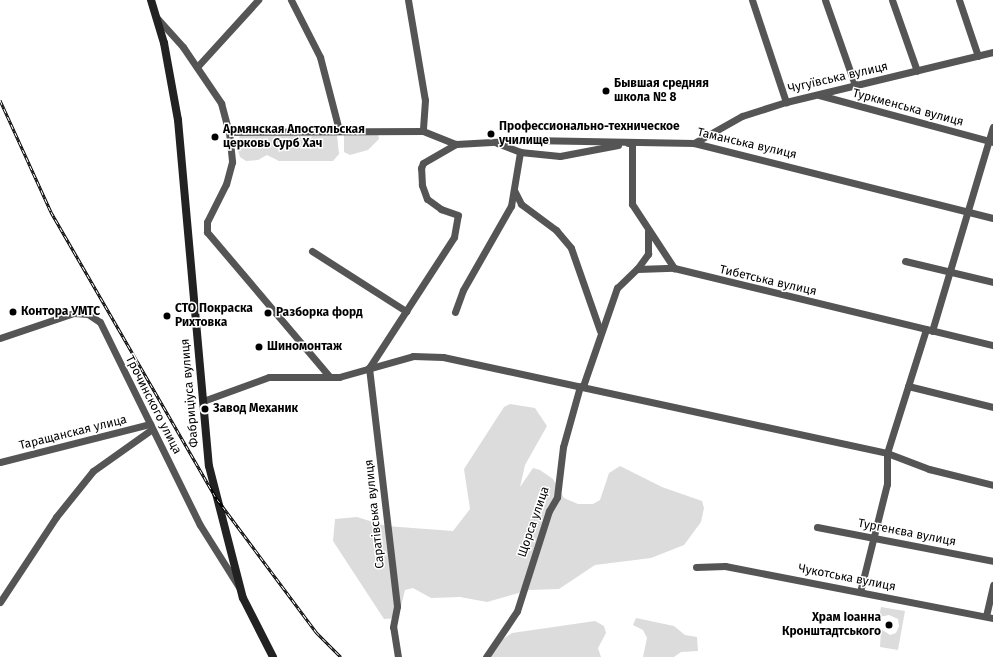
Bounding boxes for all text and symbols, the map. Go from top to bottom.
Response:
street label: Чугуївська вулиця [787,59,889,97]
place label: Бывшая средняя школа № 8 [614,77,709,105]
marker: Бывшая средняя школа № 8 [601,86,611,96]
street label: Туркменська вулиця [851,86,965,130]
place label: Профессионально-техническое училище [499,120,680,148]
place label: Армянская Апостольская церковь Сурб Хач [223,123,365,151]
street label: Таманська вулиця [696,126,798,162]
marker: Профессионально-техническое училище [486,129,496,139]
marker: Армянская Апостольская церковь Сурб Хач [210,132,220,142]
street label: Тибетська вулиця [718,263,818,299]
place label: СТО Покраска Рихтовка [175,302,253,330]
place label: Контора УМТС [21,305,100,319]
place label: Разборка форд [276,306,363,320]
marker: Контора УМТС [8,307,18,317]
marker: Разборка форд [263,308,273,318]
marker: СТО Покраска Рихтовка [162,311,172,321]
street label: Фабриціуса вулиця [178,338,202,448]
place label: Шиномонтаж [267,340,342,354]
marker: Шиномонтаж [254,342,264,352]
street label: Трочинского улица [122,353,184,457]
place label: Завод Механик [213,402,298,416]
marker: Завод Механик [200,404,210,414]
street label: Таращанская улица [18,413,128,453]
street label: Саратівська вулиця [362,459,388,569]
street label: Щорса улица [515,485,553,559]
street label: Тургенєва вулиця [857,516,957,550]
street label: Чукотська вулиця [797,561,897,595]
place label: Храм Іоанна Кронштадтського [782,611,881,639]
marker: Храм Іоанна Кронштадтського [884,620,894,630]

